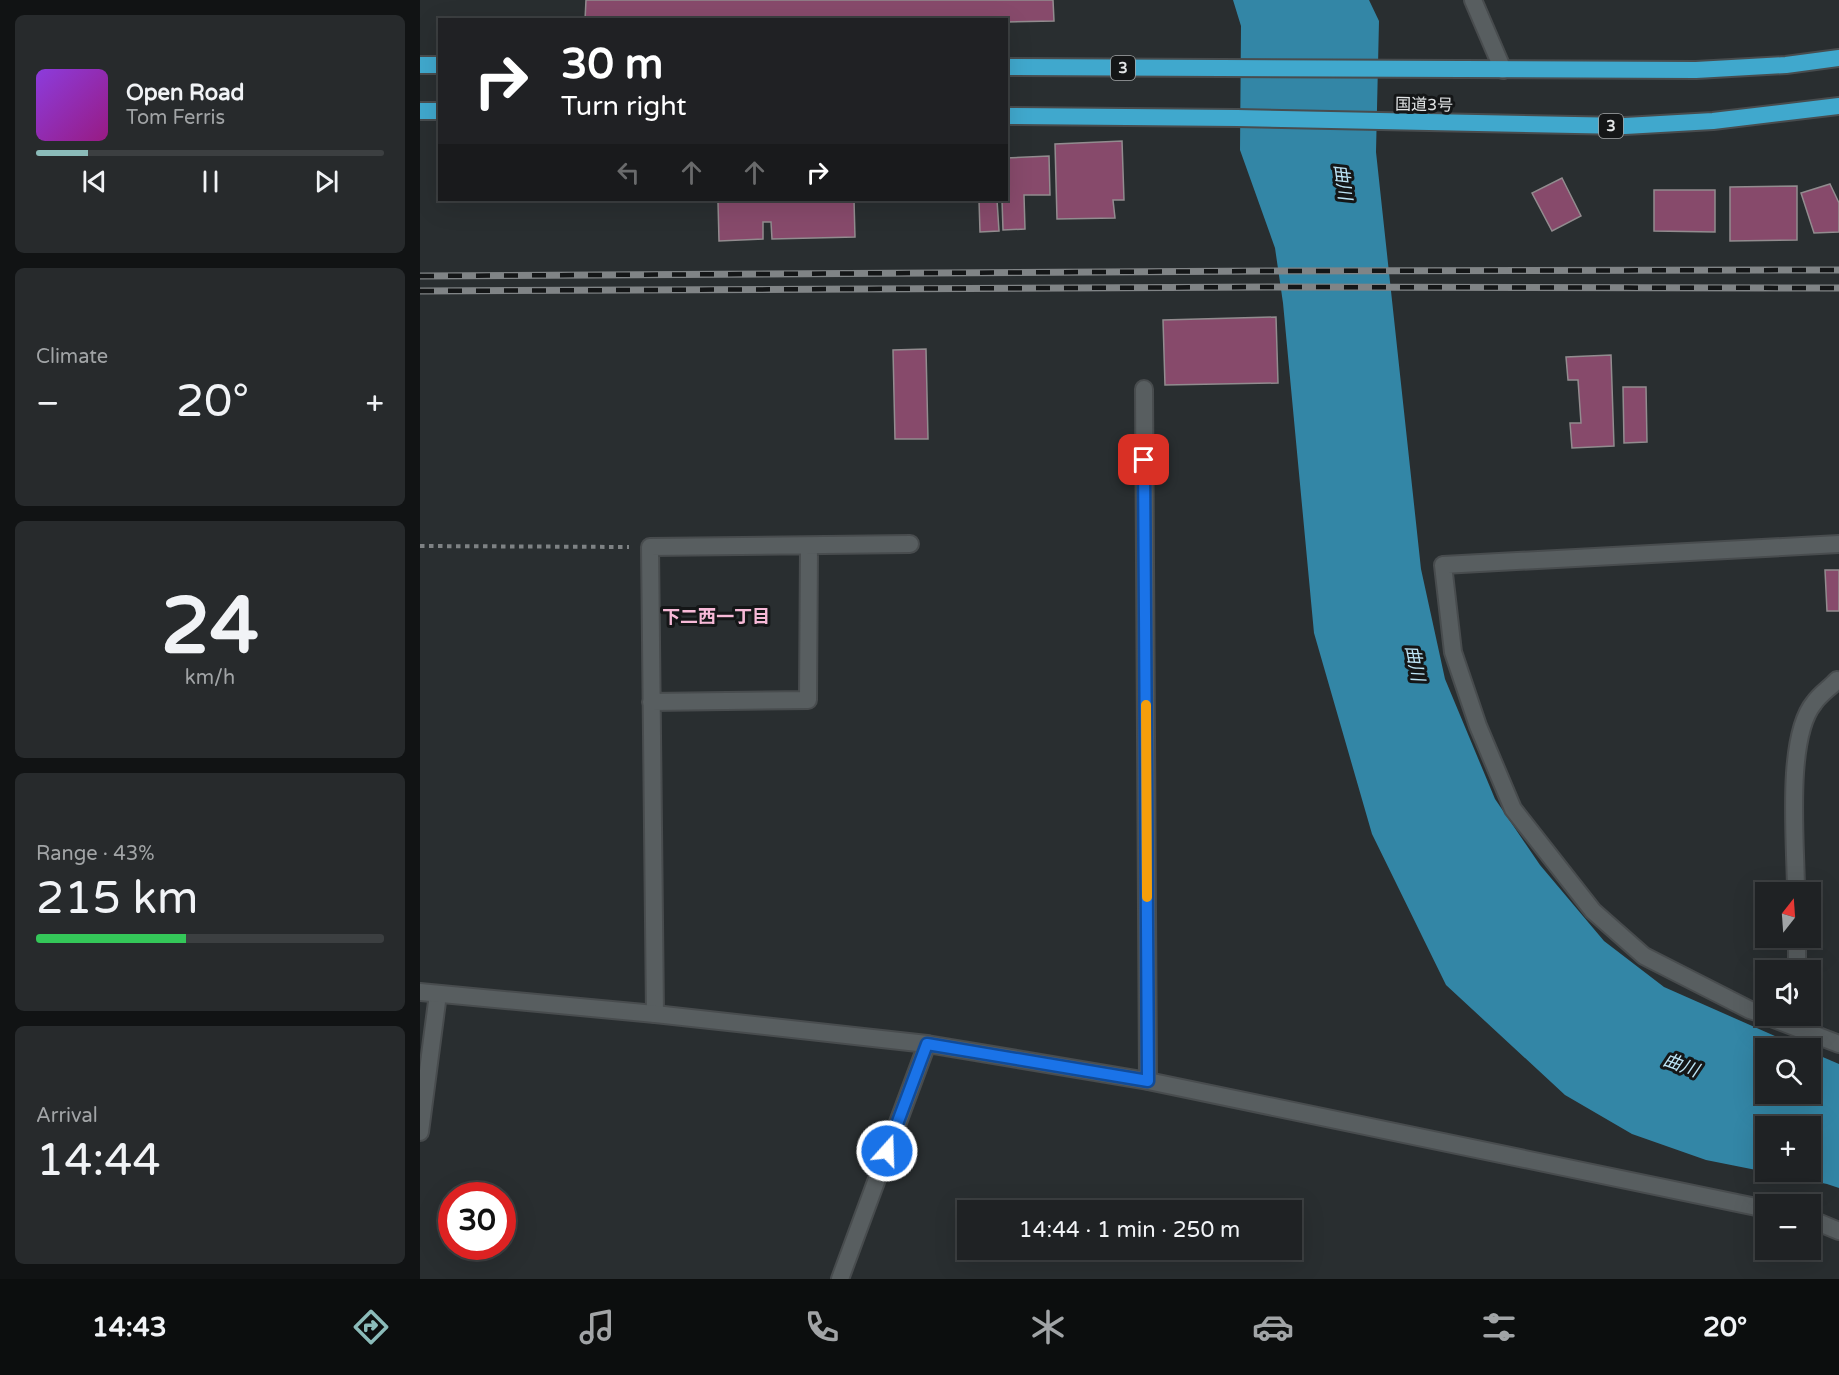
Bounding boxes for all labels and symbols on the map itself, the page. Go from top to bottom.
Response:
road number: 3 [1111,56,1135,80]
street label: 国道3号 [1395,94,1453,116]
road number: 3 [1599,114,1623,138]
water label: 曲川 [1330,163,1357,203]
pin [1118,434,1169,485]
district label: 下二西一丁目 [662,606,770,628]
water label: 曲川 [1401,643,1430,685]
north arrow [1755,882,1821,948]
water label: 曲川 [1660,1049,1704,1082]
position arrow [855,1119,919,1183]
speed limit sign: 30 [438,1182,516,1260]

